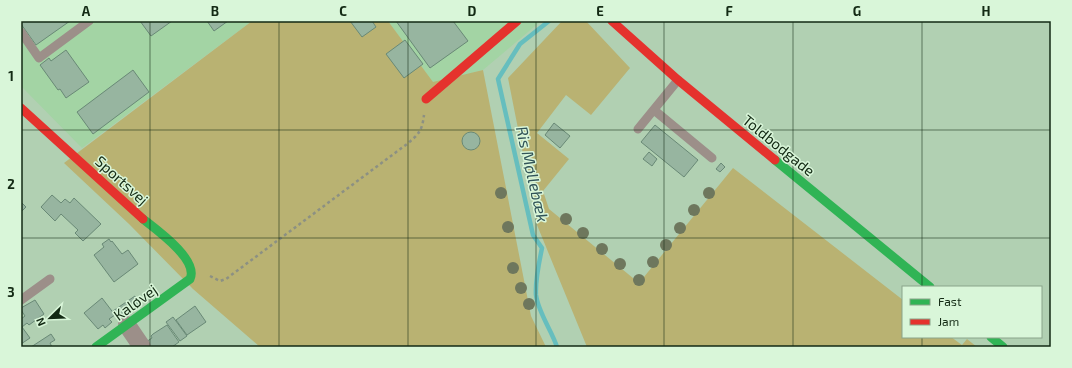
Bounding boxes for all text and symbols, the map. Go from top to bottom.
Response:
text: A [82,3,91,19]
text: B [211,3,219,19]
text: C [339,3,347,19]
text: D [468,3,477,19]
text: E [596,3,604,19]
text: F [725,3,733,19]
text: G [853,3,861,19]
text: H [982,3,991,19]
text: 1 [8,68,14,84]
street label: Toldbodgade [739,110,819,180]
water label: Ris Møllebæk [513,124,553,224]
street label: Sportsvej [91,152,152,209]
text: 2 [7,176,15,192]
street label: Kaløvej [110,280,161,325]
text: 3 [7,284,15,300]
legend [902,286,1042,338]
text: Fast [938,294,962,308]
north arrow [30,298,70,338]
text: Jam [938,314,959,328]
text: N [33,316,48,328]

